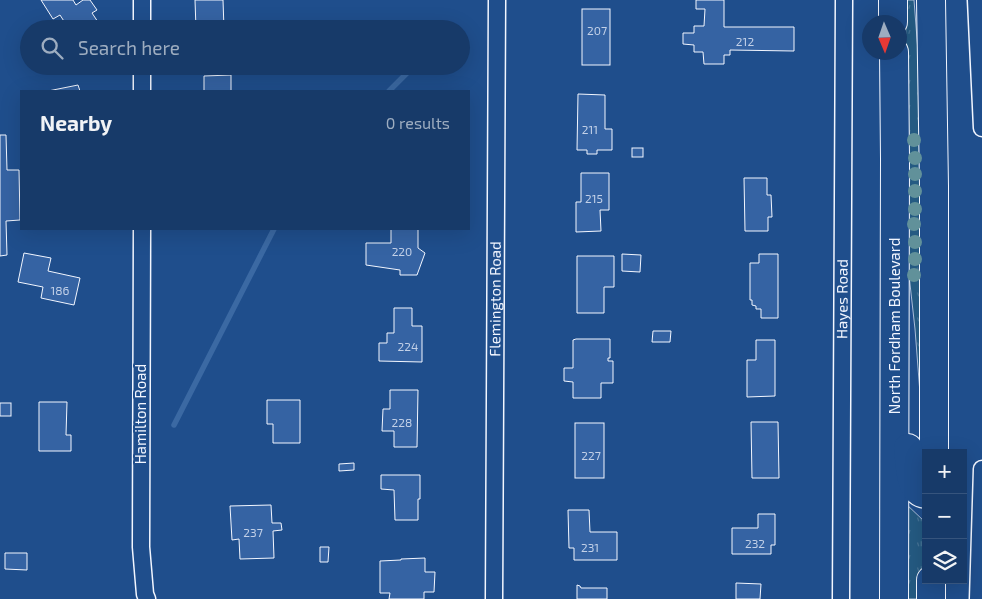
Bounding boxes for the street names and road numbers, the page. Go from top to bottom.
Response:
street label: North Fordham Boulevard [885,238,903,414]
street label: Flemington Road [485,241,504,357]
street label: Hayes Road [832,259,851,339]
street label: Hamilton Road [131,364,149,464]

